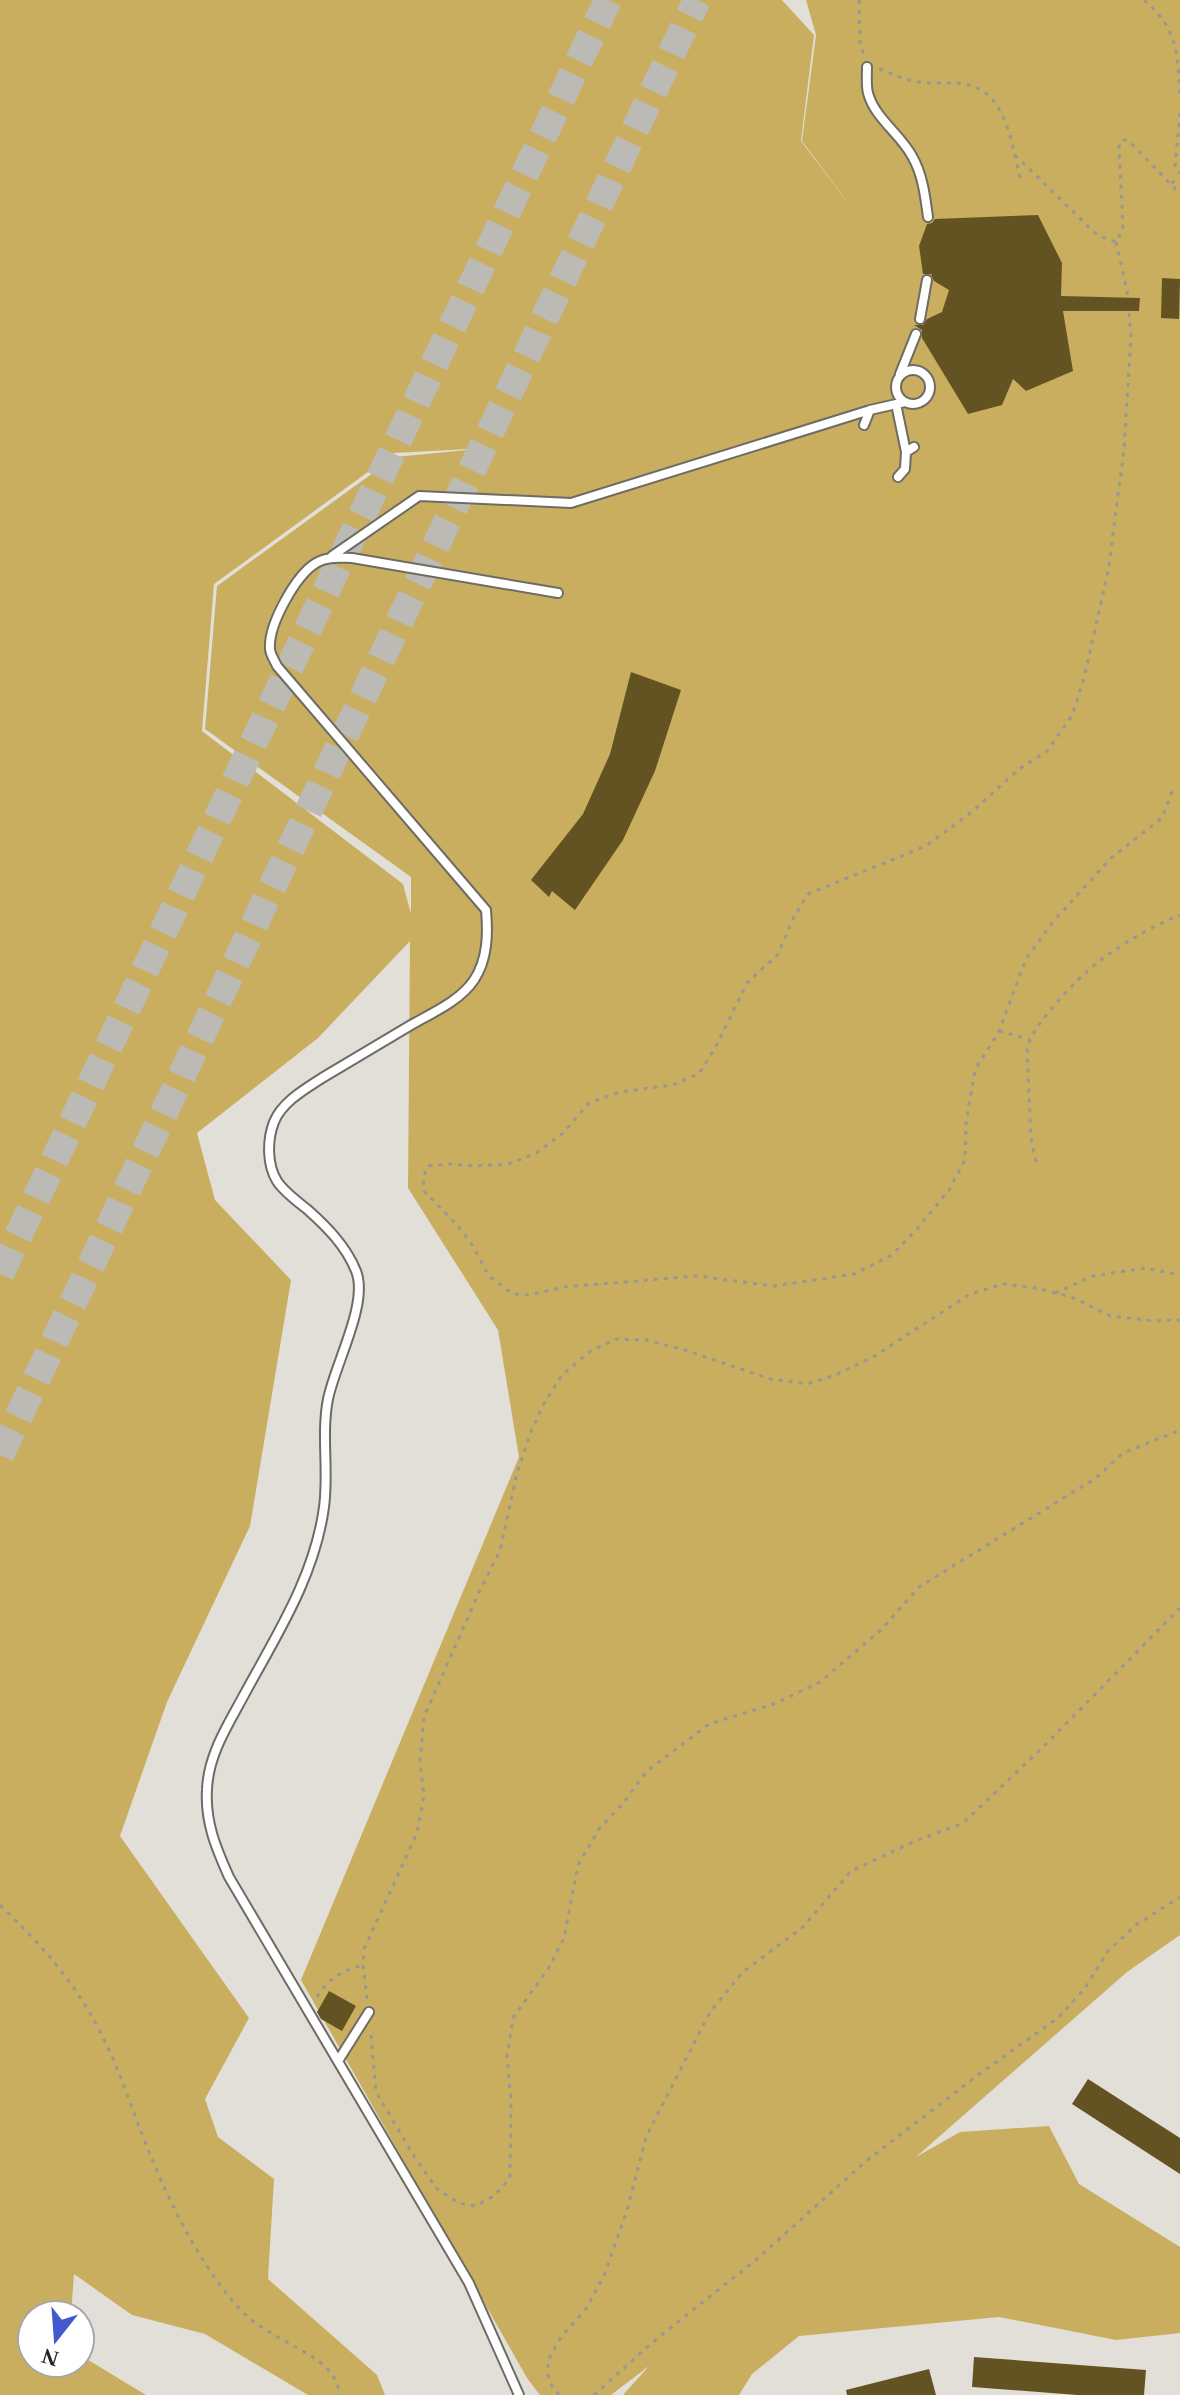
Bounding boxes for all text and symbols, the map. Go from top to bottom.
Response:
north arrow [16,2299,96,2379]
text: N [39,2343,62,2372]

